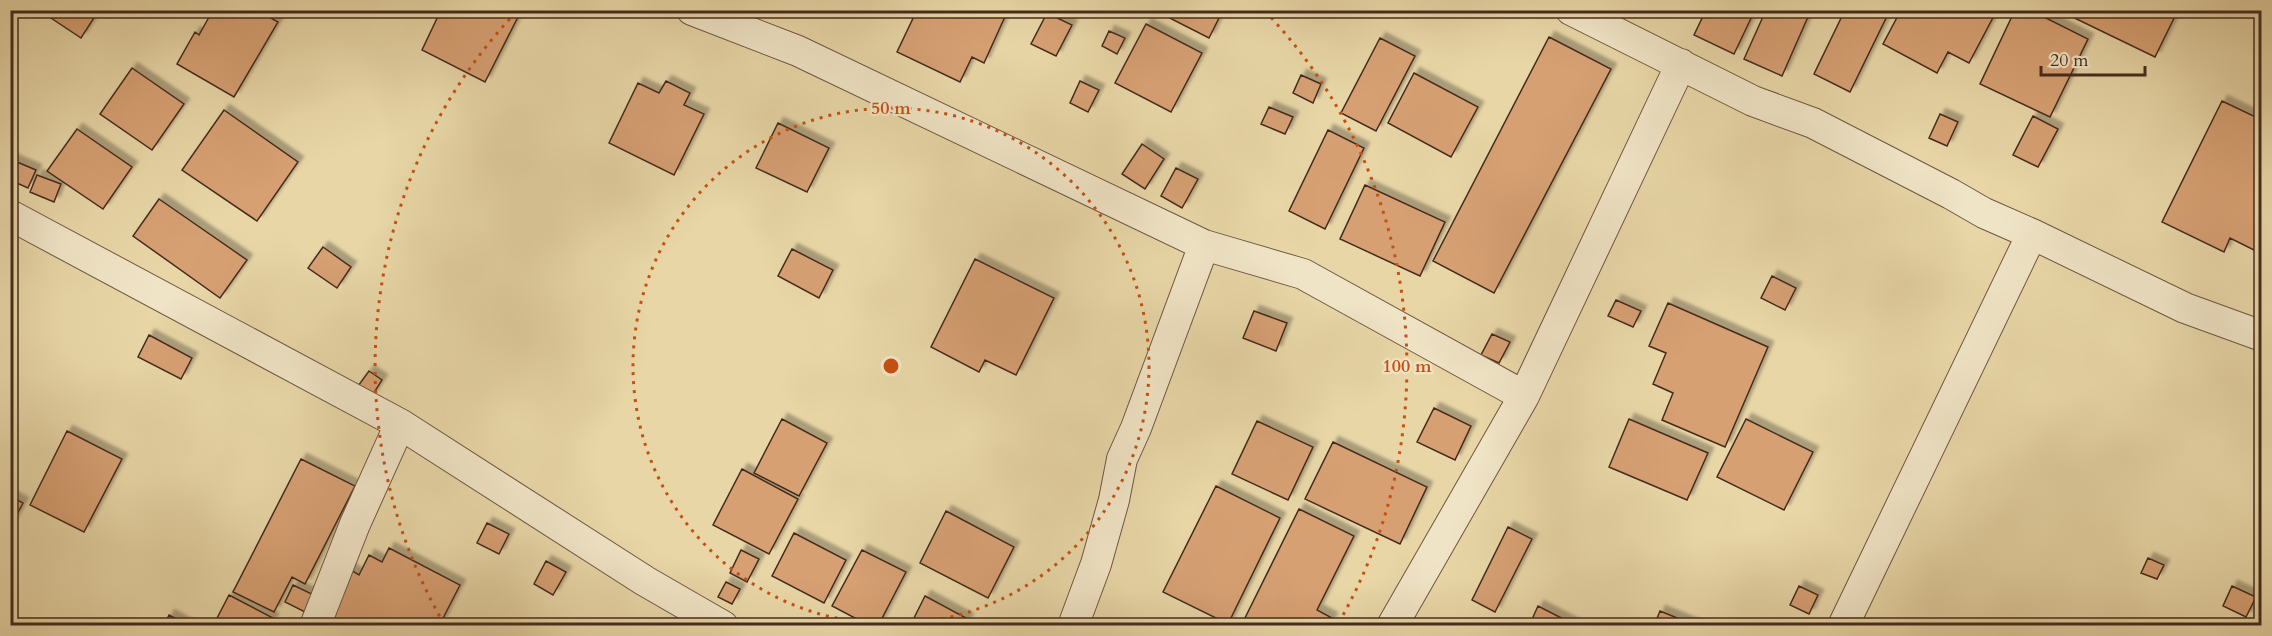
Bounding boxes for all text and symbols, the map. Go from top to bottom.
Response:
scale bar [2041,39,2144,77]
text: 20 m [2050,48,2089,73]
text: 50 m [871,96,911,121]
text: 100 m [1382,354,1432,379]
centre of rings [881,356,901,376]

